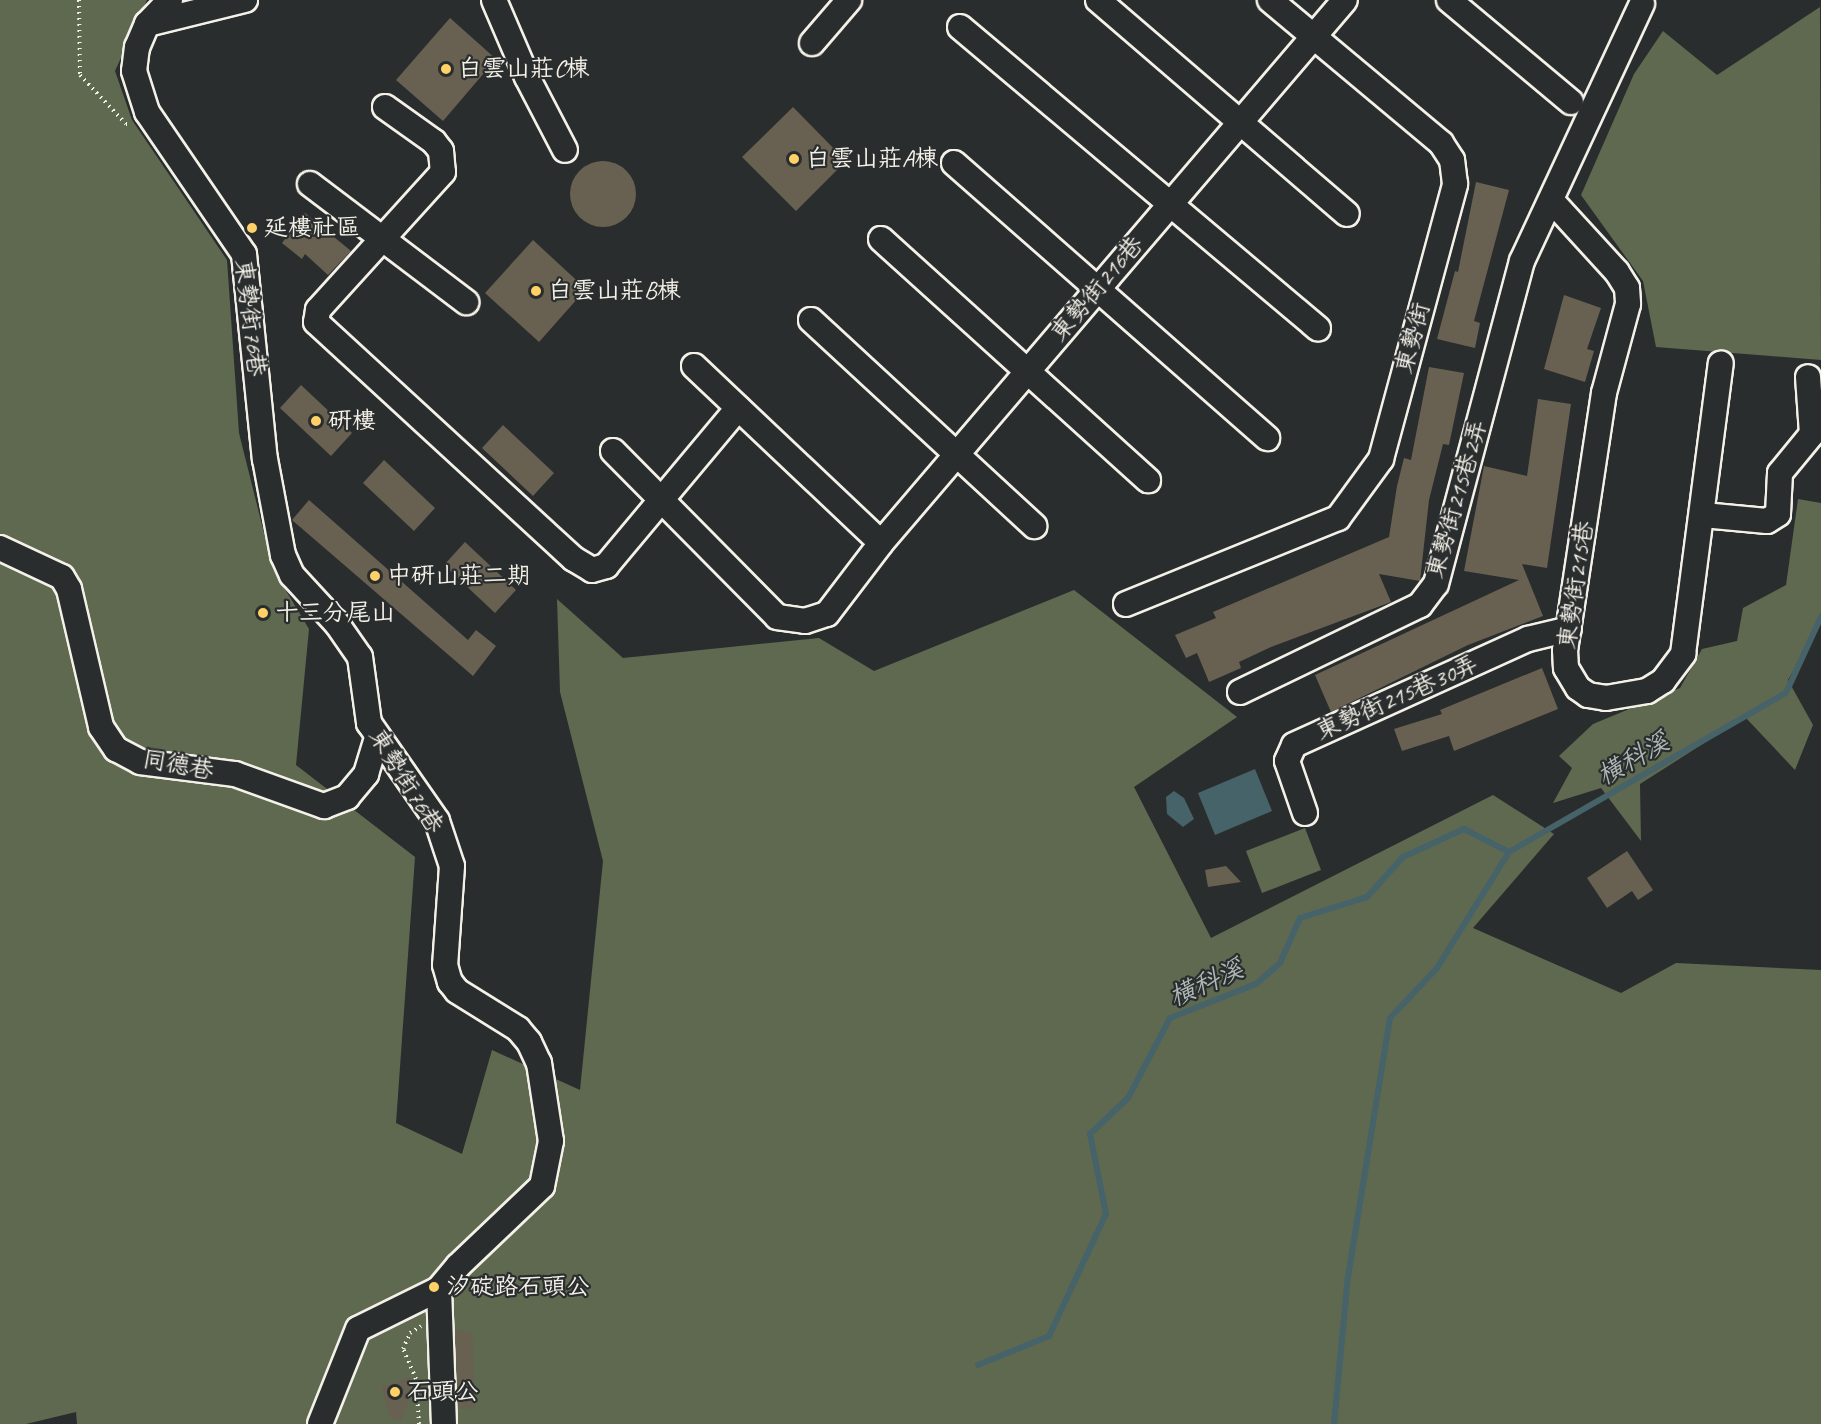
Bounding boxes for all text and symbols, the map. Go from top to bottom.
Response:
place label: 白雲山莊C棟 [458,55,589,83]
marker: 白雲山莊C棟 [439,62,453,76]
place label: 白雲山莊A棟 [806,145,938,173]
marker: 白雲山莊A棟 [787,152,801,166]
place label: 延樓社區 [264,214,360,242]
marker: 延樓社區 [245,221,259,235]
street label: 東勢街216巷 [1045,231,1149,347]
street label: 東勢街76巷 [229,258,271,378]
place label: 白雲山莊B棟 [548,277,680,305]
marker: 白雲山莊B棟 [529,284,543,298]
street label: 東勢街 [1390,299,1436,377]
place label: 研樓 [328,407,376,435]
marker: 研樓 [309,414,323,428]
street label: 東勢街215巷2弄 [1421,417,1493,581]
street label: 東勢街215巷 [1553,519,1599,651]
place label: 中研山莊二期 [387,562,531,590]
marker: 中研山莊二期 [368,569,382,583]
place label: 十三分尾山 [275,599,395,627]
marker: 十三分尾山 [256,606,270,620]
street label: 東勢街215巷30弄 [1312,649,1482,747]
street label: 東勢街76巷 [363,724,449,838]
water label: 橫科溪 [1591,726,1675,792]
street label: 同德巷 [140,745,216,785]
water label: 橫科溪 [1164,953,1248,1013]
place label: 汐碇路石頭公 [446,1273,590,1301]
marker: 汐碇路石頭公 [427,1280,441,1294]
place label: 石頭公 [407,1378,479,1406]
marker: 石頭公 [388,1385,402,1399]

